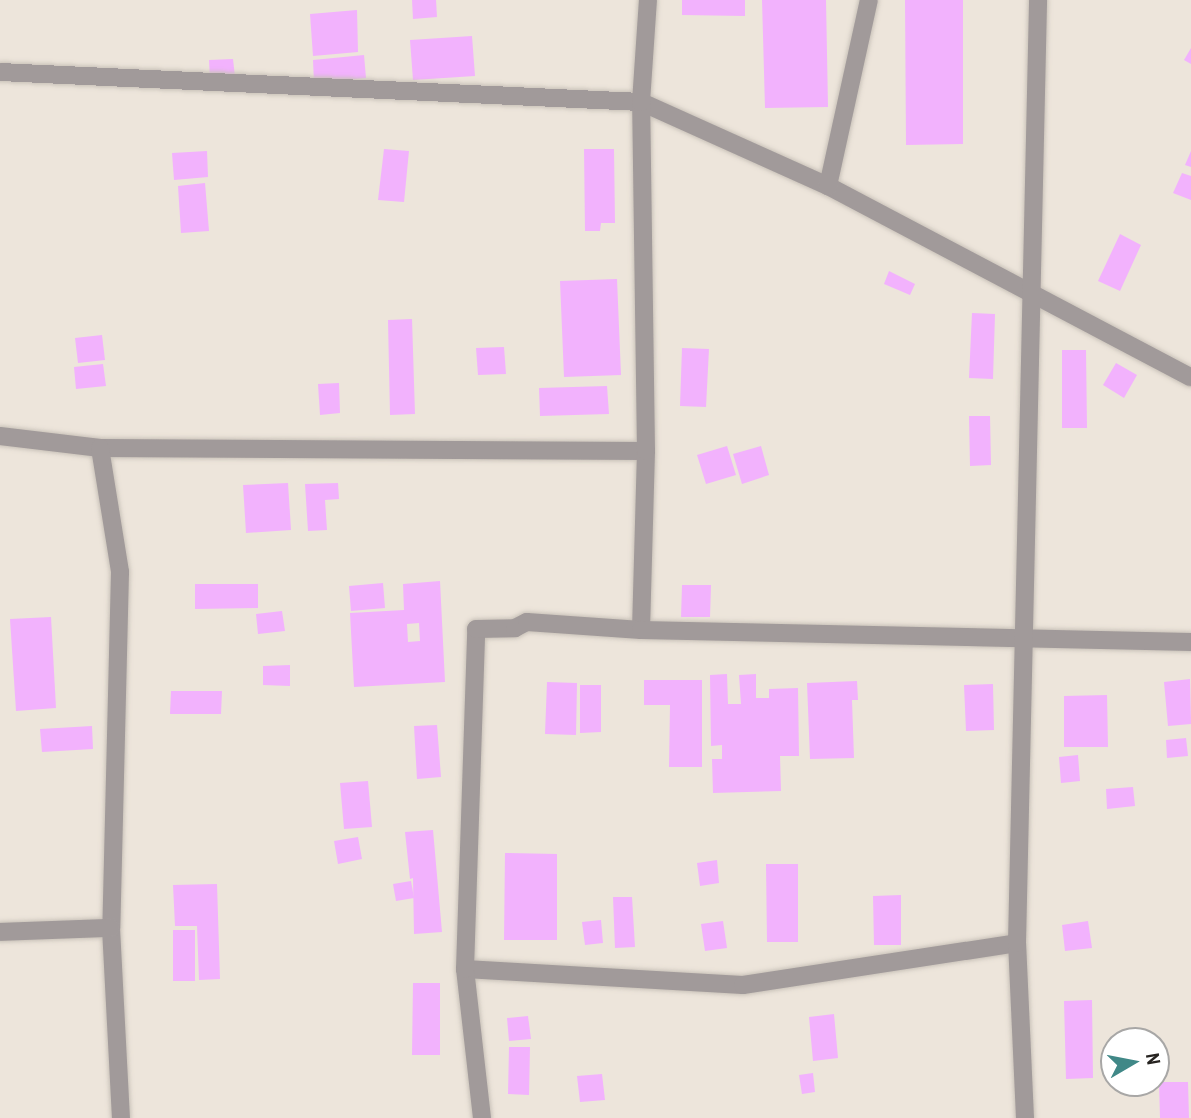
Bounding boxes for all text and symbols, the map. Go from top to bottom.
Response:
north arrow [1100,1027,1170,1097]
text: N [1140,1051,1167,1066]

